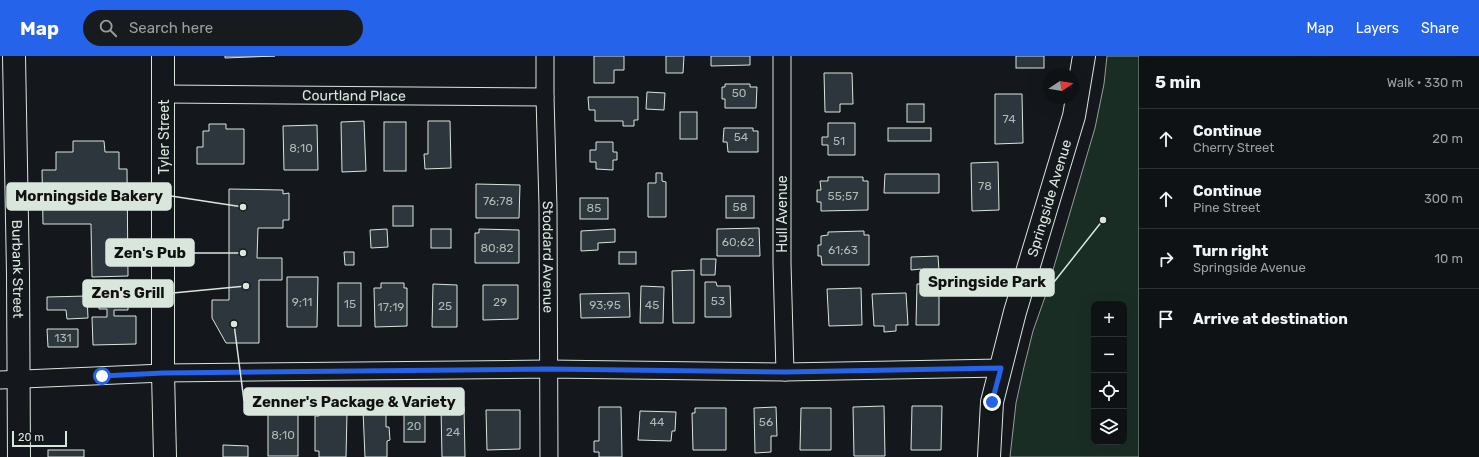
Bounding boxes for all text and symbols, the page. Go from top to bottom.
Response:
search box [83,10,363,46]
text: Map [20,17,59,40]
icon: search [97,17,119,39]
text: Search here [129,19,213,37]
text: Map [1307,20,1334,37]
text: Layers [1356,20,1399,37]
text: Share [1421,20,1459,37]
north arrow [1043,68,1079,104]
text: 5 min [1155,72,1201,92]
text: Walk · 330 m [1387,75,1463,90]
house number: 50 [732,86,746,100]
street label: Courtland Place [302,87,406,105]
street label: Tyler Street [156,99,173,174]
house number: 74 [1002,112,1016,126]
text: Continue [1193,122,1262,140]
icon: ahead [1155,128,1177,150]
house number: 54 [734,130,749,144]
text: 20 m [1432,131,1463,146]
house number: 51 [833,134,845,148]
street label: Springside Avenue [1024,137,1075,259]
text: Cherry Street [1193,140,1274,155]
house number: 8;10 [289,141,313,155]
street label: Hull Avenue [774,175,791,253]
house number: 78 [978,179,992,193]
text: Continue [1193,182,1262,200]
callout: Morningside Bakery [7,183,171,210]
text: Morningside Bakery [15,187,163,205]
icon: ahead [1155,188,1177,210]
house number: 55;57 [828,189,858,203]
text: 300 m [1424,191,1463,206]
house number: 76;78 [483,194,513,208]
house number: 58 [733,200,747,214]
text: Pine Street [1193,200,1260,215]
street label: Stoddard Avenue [539,201,556,313]
house number: 85 [587,201,601,215]
street label: Burbank Street [8,219,26,319]
house number: 60;62 [722,235,754,249]
callout: Zen's Pub [106,239,194,266]
house number: 80;82 [480,241,514,255]
text: Turn right [1193,242,1268,260]
house number: 61;63 [828,243,858,257]
text: Zen's Pub [114,244,186,262]
icon: right [1155,248,1177,270]
text: 10 m [1434,251,1463,266]
text: Springside Avenue [1193,260,1306,275]
callout: Springside Park [920,269,1054,296]
text: Springside Park [928,273,1046,291]
callout: Zen's Grill [83,280,173,307]
text: Zen's Grill [91,284,165,302]
house number: 53 [711,294,725,308]
house number: 9;11 [292,295,312,309]
house number: 29 [493,295,507,309]
house number: 15 [344,297,356,311]
house number: 93;95 [589,298,621,312]
house number: 45 [645,298,659,312]
house number: 25 [438,299,452,313]
house number: 17;19 [378,300,404,314]
map controls [1091,301,1127,445]
button: + [1091,301,1127,337]
icon: arrive [1155,308,1177,330]
text: Arrive at destination [1193,310,1348,328]
house number: 131 [54,331,72,345]
button: − [1091,337,1127,373]
route start [93,367,111,385]
button: locate [1091,373,1127,409]
callout: Zenner's Package & Variety [244,388,464,415]
text: Zenner's Package & Variety [252,393,456,411]
route end [983,393,1001,411]
button: layers [1091,409,1127,445]
house number: 44 [650,415,665,429]
house number: 56 [759,415,773,429]
house number: 20 [407,419,421,433]
house number: 24 [446,425,461,439]
house number: 8;10 [271,428,295,442]
scale bar [12,429,67,448]
text: 20 m [18,431,44,444]

